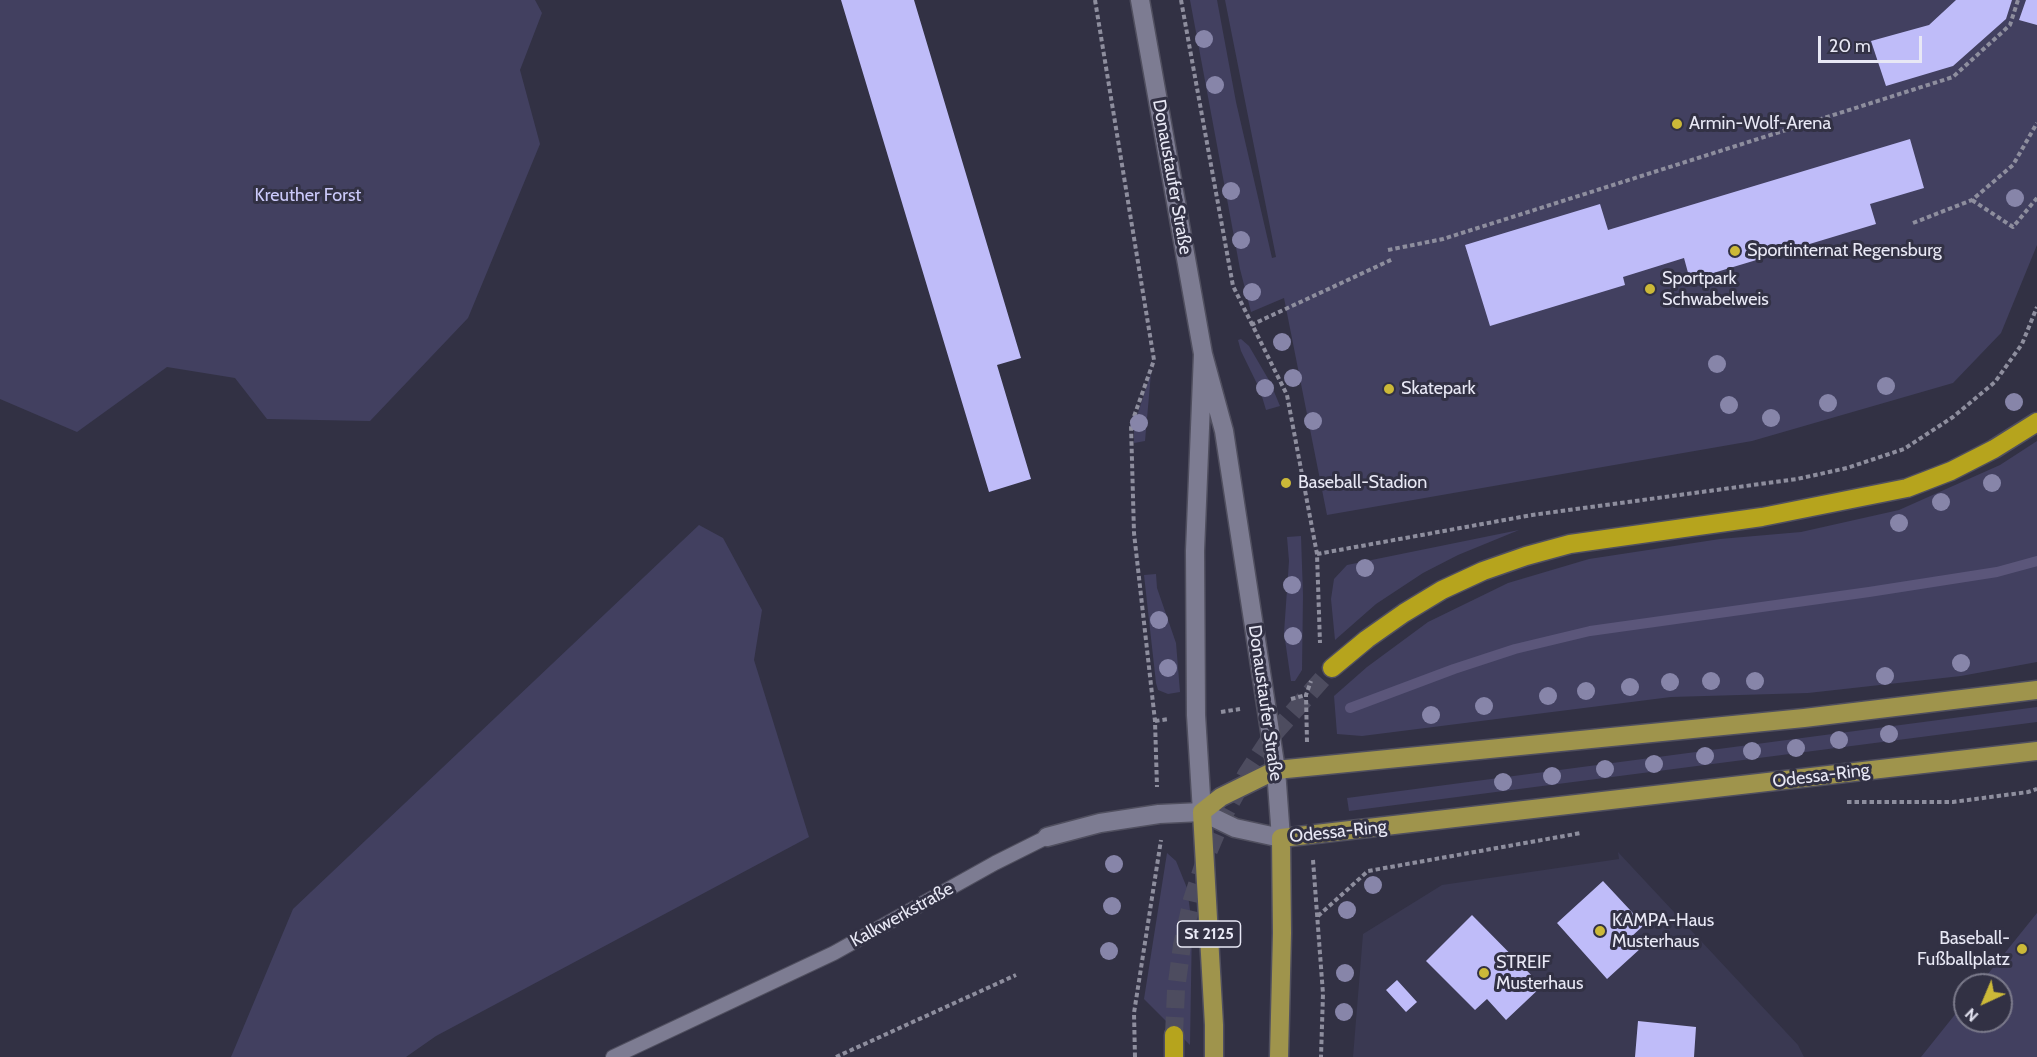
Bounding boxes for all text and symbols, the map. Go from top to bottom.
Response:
scale bar [1821,24,1924,62]
text: 20 m [1829,35,1871,57]
street label: Donaustaufer Straße [1148,98,1196,256]
place label: Armin-Wolf-Arena [1689,113,1831,135]
marker: Armin-Wolf-Arena [1670,117,1684,131]
park label: Kreuther Forst [255,185,361,207]
place label: Sportinternat Regensburg [1747,240,1942,262]
marker: Sportinternat Regensburg [1728,244,1742,258]
place label: Sportpark Schwabelweis [1662,268,1769,310]
marker: Sportpark Schwabelweis [1643,282,1657,296]
place label: Skatepark [1401,378,1475,400]
marker: Skatepark [1382,382,1396,396]
place label: Baseball-Stadion [1298,472,1427,494]
marker: Baseball-Stadion [1279,476,1293,490]
street label: Donaustaufer Straße [1243,624,1287,782]
street label: Odessa-Ring [1771,759,1871,793]
street label: Odessa-Ring [1288,816,1388,848]
street label: Kalkwerkstraße [847,878,957,952]
place label: KAMPA-Haus Musterhaus [1612,910,1714,952]
road number: St 2125 [1178,921,1240,947]
marker: KAMPA-Haus Musterhaus [1593,924,1607,938]
place label: Baseball- Fußballplatz [1917,928,2010,970]
marker: Baseball- Fußballplatz [2015,942,2029,956]
place label: STREIF Musterhaus [1496,952,1583,994]
marker: STREIF Musterhaus [1477,966,1491,980]
north arrow [1953,973,2013,1033]
text: N [1961,1004,1982,1026]

